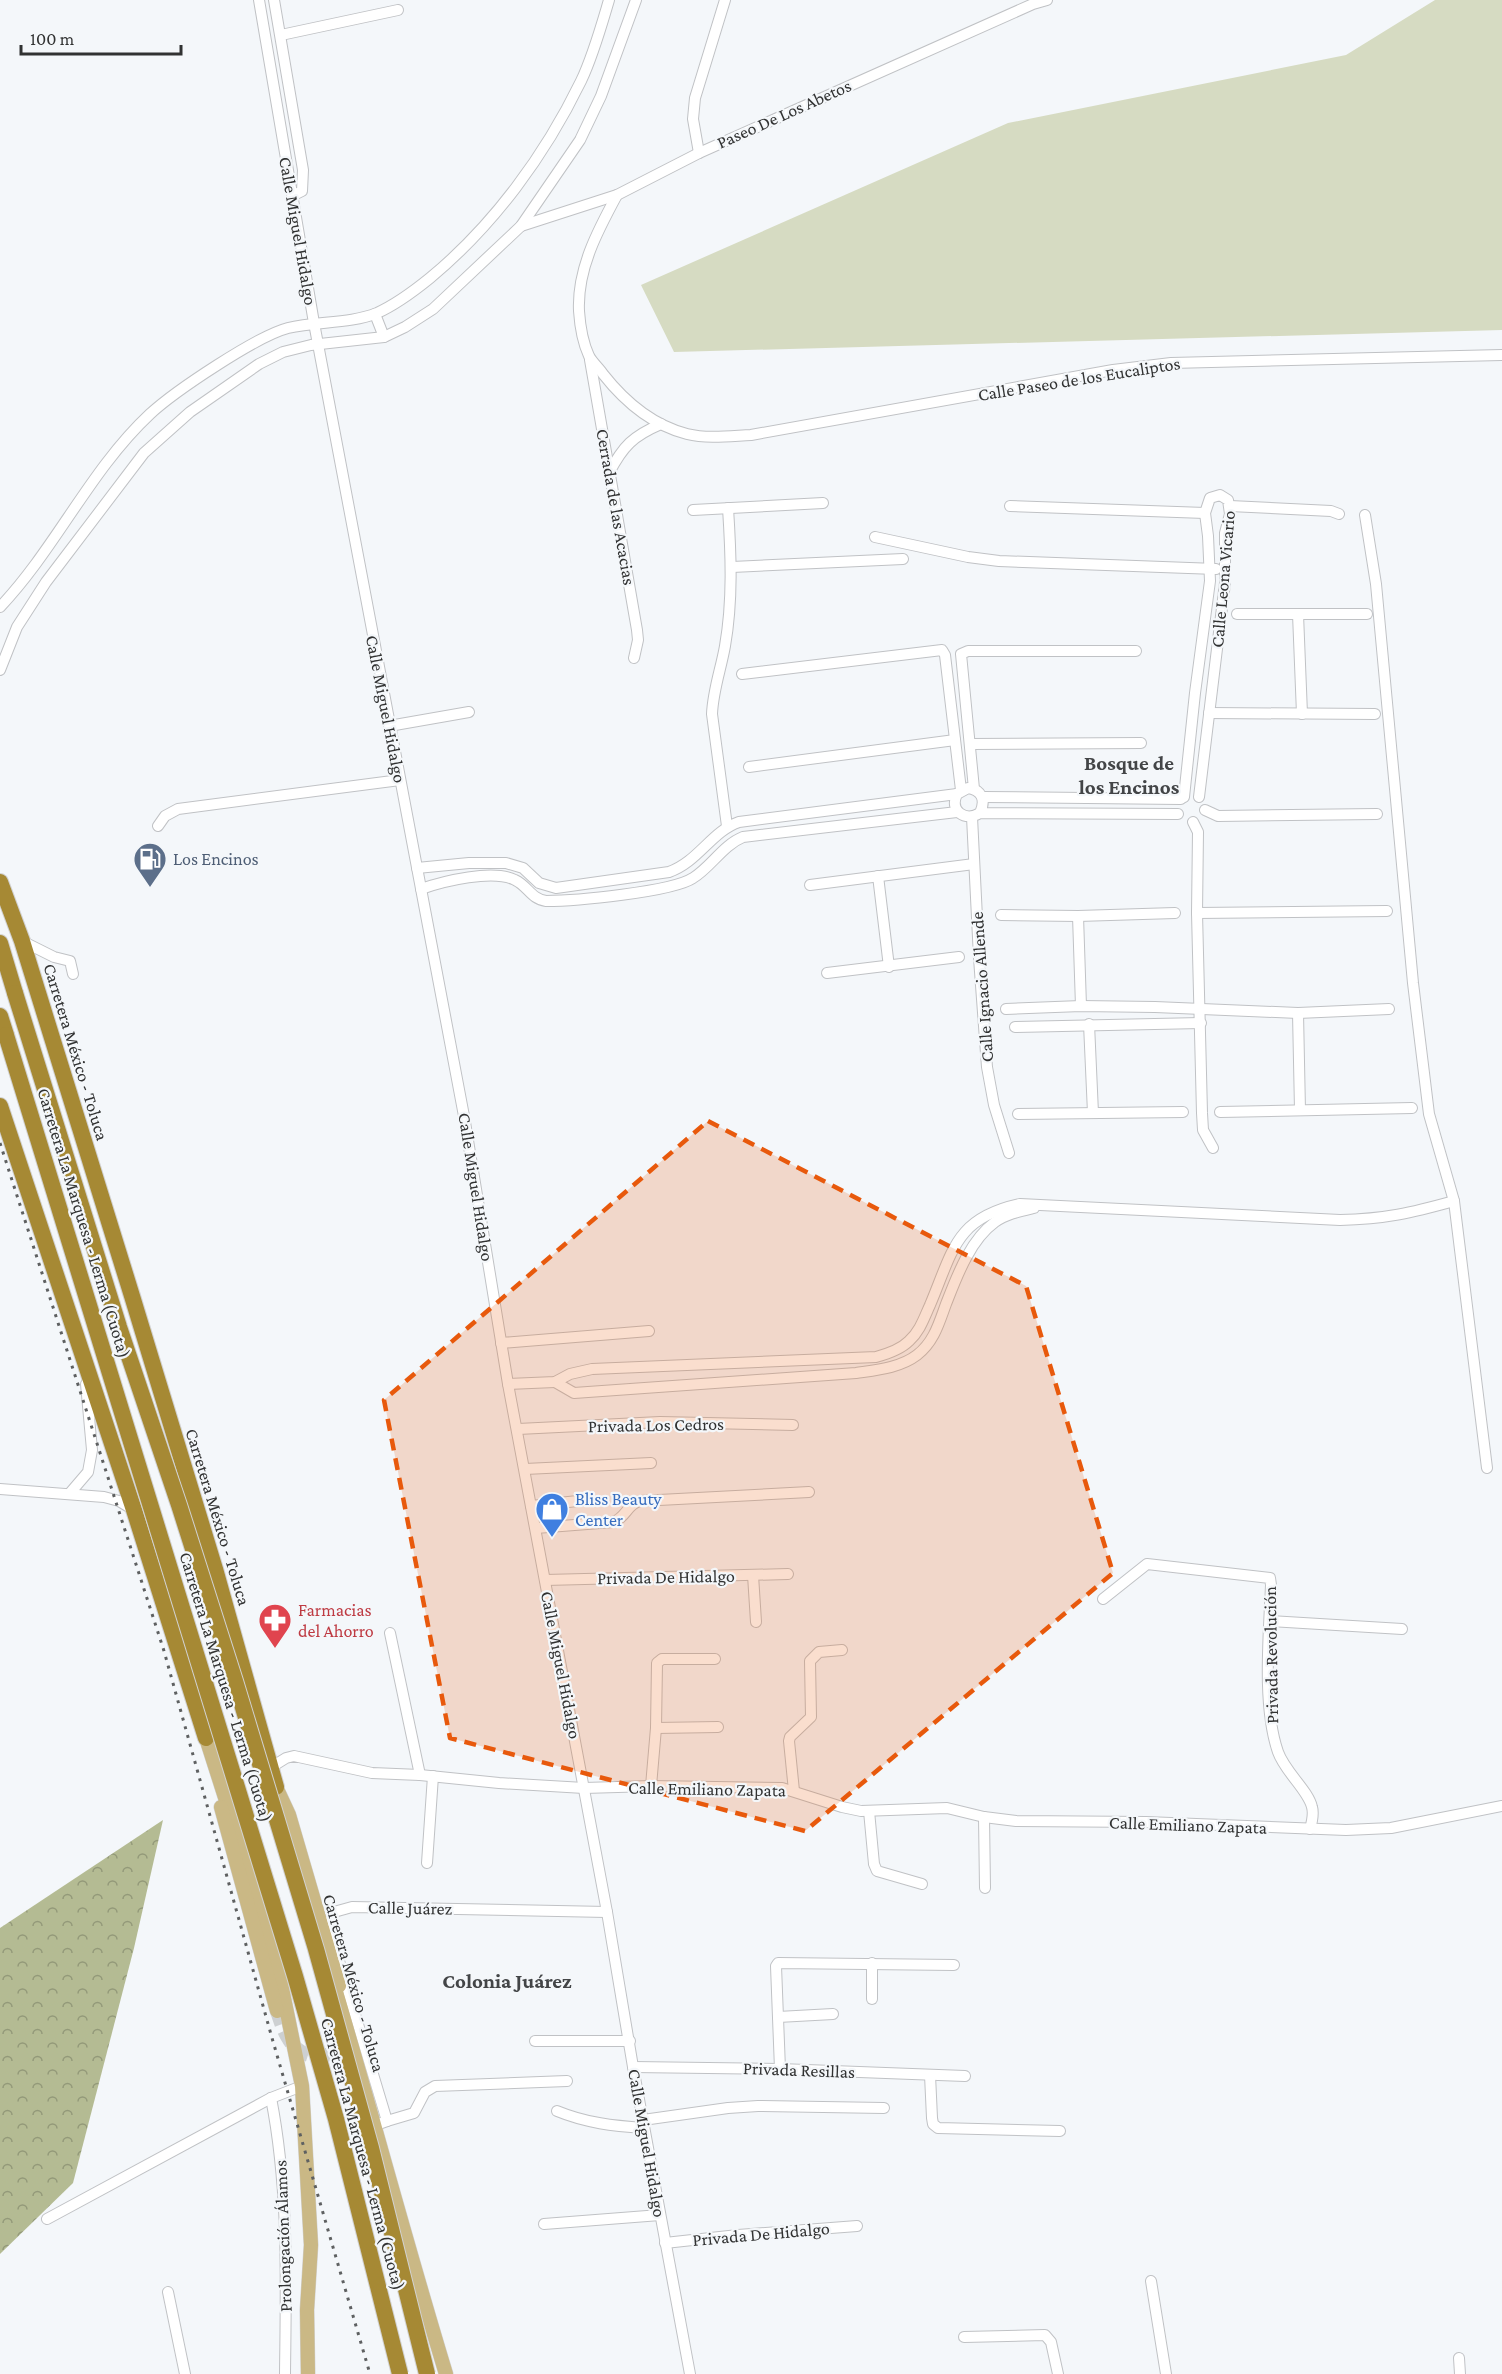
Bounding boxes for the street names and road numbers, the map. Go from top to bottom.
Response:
street label: Paseo De Los Abetos [714,75,854,153]
street label: Calle Miguel Hidalgo [275,155,321,307]
street label: Calle Paseo de los Eucaliptos [976,353,1182,405]
street label: Cerrada de las Acacias [592,427,640,587]
street label: Calle Leona Vicario [1207,510,1239,648]
street label: Calle Miguel Hidalgo [362,633,410,785]
street label: Calle Ignacio Allende [967,911,997,1063]
street label: Carretera México - Toluca [40,961,112,1143]
street label: Carretera La Marquesa - Lerma (Cuota) [32,1086,135,1361]
street label: Calle Miguel Hidalgo [454,1111,498,1263]
street label: Privada Los Cedros [588,1414,724,1436]
street label: Carretera México - Toluca [182,1426,254,1608]
street label: Carretera La Marquesa - Lerma (Cuota) [174,1550,277,1825]
street label: Privada De Hidalgo [597,1566,735,1588]
street label: Privada Revolución [1260,1586,1282,1724]
street label: Calle Miguel Hidalgo [537,1589,585,1741]
street label: Calle Emiliano Zapata [628,1778,786,1800]
street label: Calle Emiliano Zapata [1109,1812,1267,1838]
street label: Carretera México - Toluca [319,1892,389,2074]
street label: Calle Juárez [368,1897,453,1919]
street label: Carretera La Marquesa - Lerma (Cuota) [316,2016,409,2293]
street label: Privada Resillas [743,2058,855,2082]
street label: Calle Miguel Hidalgo [624,2067,670,2219]
street label: Prolongación Álamos [270,2160,296,2312]
street label: Privada De Hidalgo [692,2218,831,2250]

